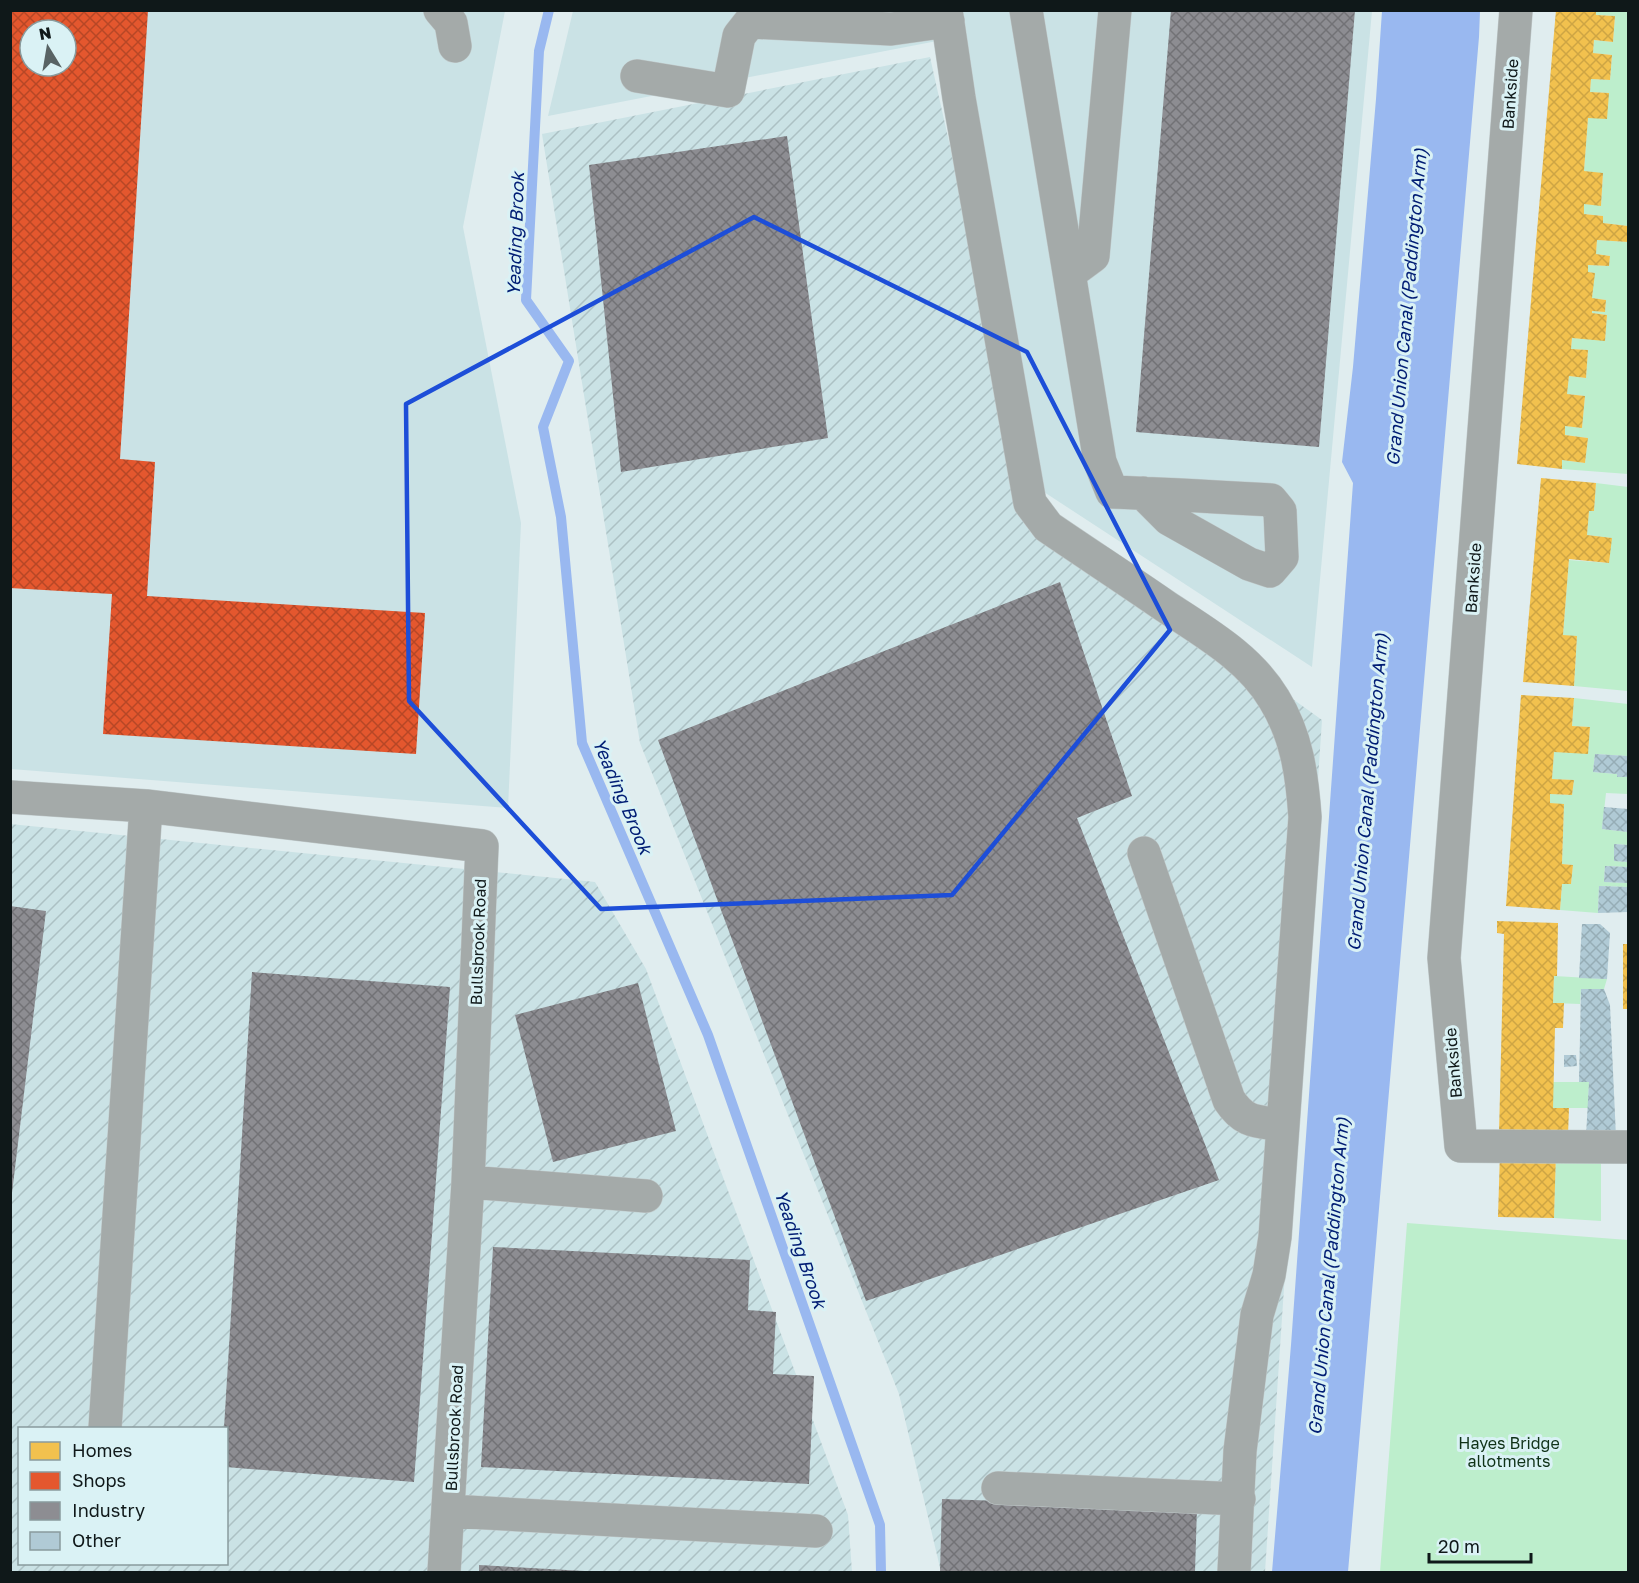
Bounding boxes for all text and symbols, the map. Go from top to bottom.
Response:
north arrow [18,18,78,78]
text: N [37,22,53,44]
street label: Bankside [1498,58,1522,130]
water label: Grand Union Canal (Paddington Arm) [1381,147,1431,467]
water label: Yeading Brook [502,170,528,296]
street label: Bankside [1461,542,1485,614]
water label: Grand Union Canal (Paddington Arm) [1342,632,1392,952]
water label: Yeading Brook [589,735,658,859]
street label: Bullsbrook Road [466,878,490,1006]
street label: Bankside [1440,1027,1466,1099]
water label: Grand Union Canal (Paddington Arm) [1303,1116,1353,1436]
water label: Yeading Brook [770,1187,832,1313]
street label: Bullsbrook Road [441,1364,467,1492]
legend [18,1427,228,1565]
park label: Hayes Bridge allotments [1458,1433,1560,1471]
text: Homes [72,1439,132,1461]
text: Shops [72,1469,126,1491]
text: Industry [72,1499,145,1521]
scale bar [1429,1526,1531,1564]
text: Other [72,1529,121,1551]
text: 20 m [1438,1535,1480,1557]

